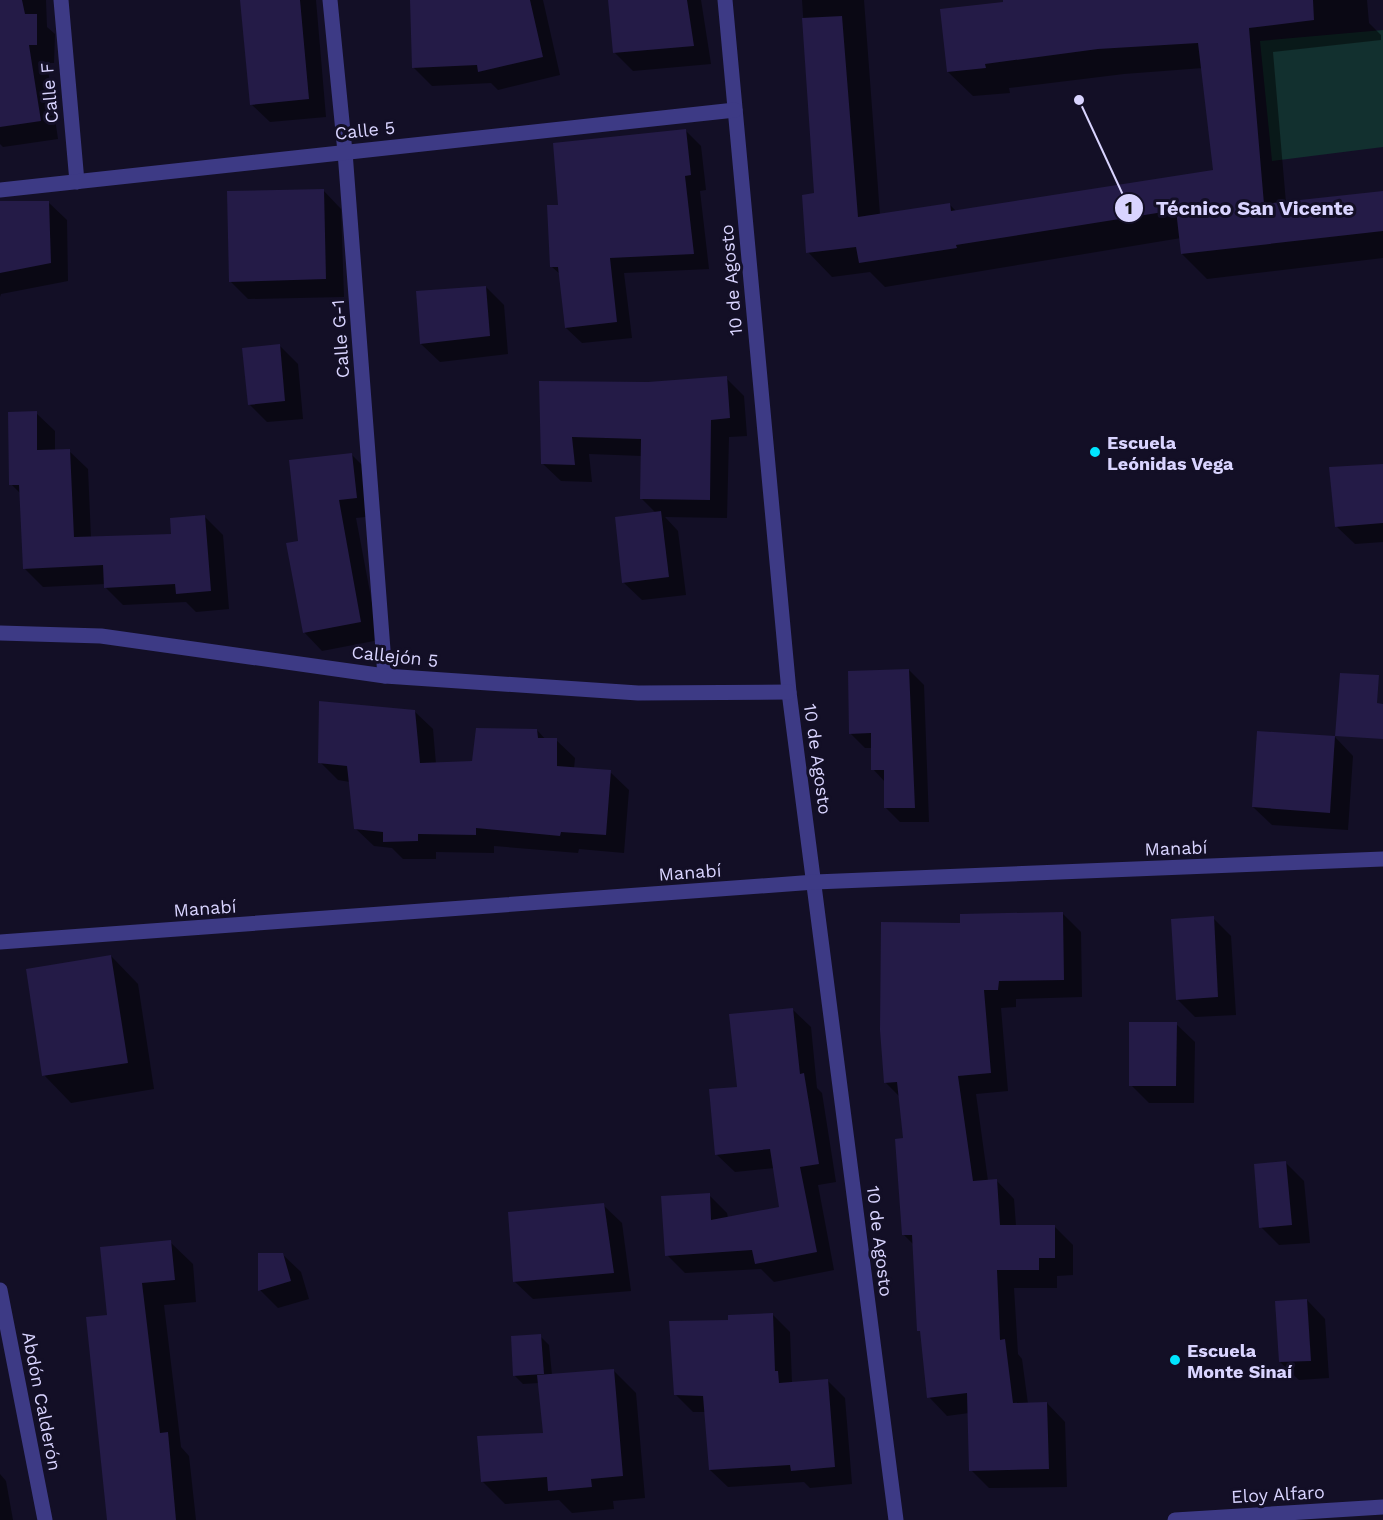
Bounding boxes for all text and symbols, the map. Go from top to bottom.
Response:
street label: Calle F [36,62,62,124]
street label: Calle 5 [334,116,396,144]
callout: Técnico San Vicente [1114,189,1367,227]
text: Técnico San Vicente [1156,196,1354,220]
text: 1 [1125,197,1133,218]
street label: 10 de Agosto [716,224,746,336]
street label: Calle G-1 [327,299,353,379]
place label: Escuela Leónidas Vega [1107,432,1234,474]
marker: Escuela Leónidas Vega [1088,445,1102,459]
street label: Callejón 5 [350,641,440,671]
street label: 10 de Agosto [800,702,836,816]
street label: Manabí [1144,836,1208,860]
street label: Manabí [658,859,722,885]
street label: Manabí [173,895,237,921]
street label: 10 de Agosto [863,1184,897,1298]
street label: Abdón Calderón [18,1330,66,1472]
place label: Escuela Monte Sinaí [1187,1340,1293,1382]
marker: Escuela Monte Sinaí [1168,1353,1182,1367]
street label: Eloy Alfaro [1231,1481,1325,1507]

